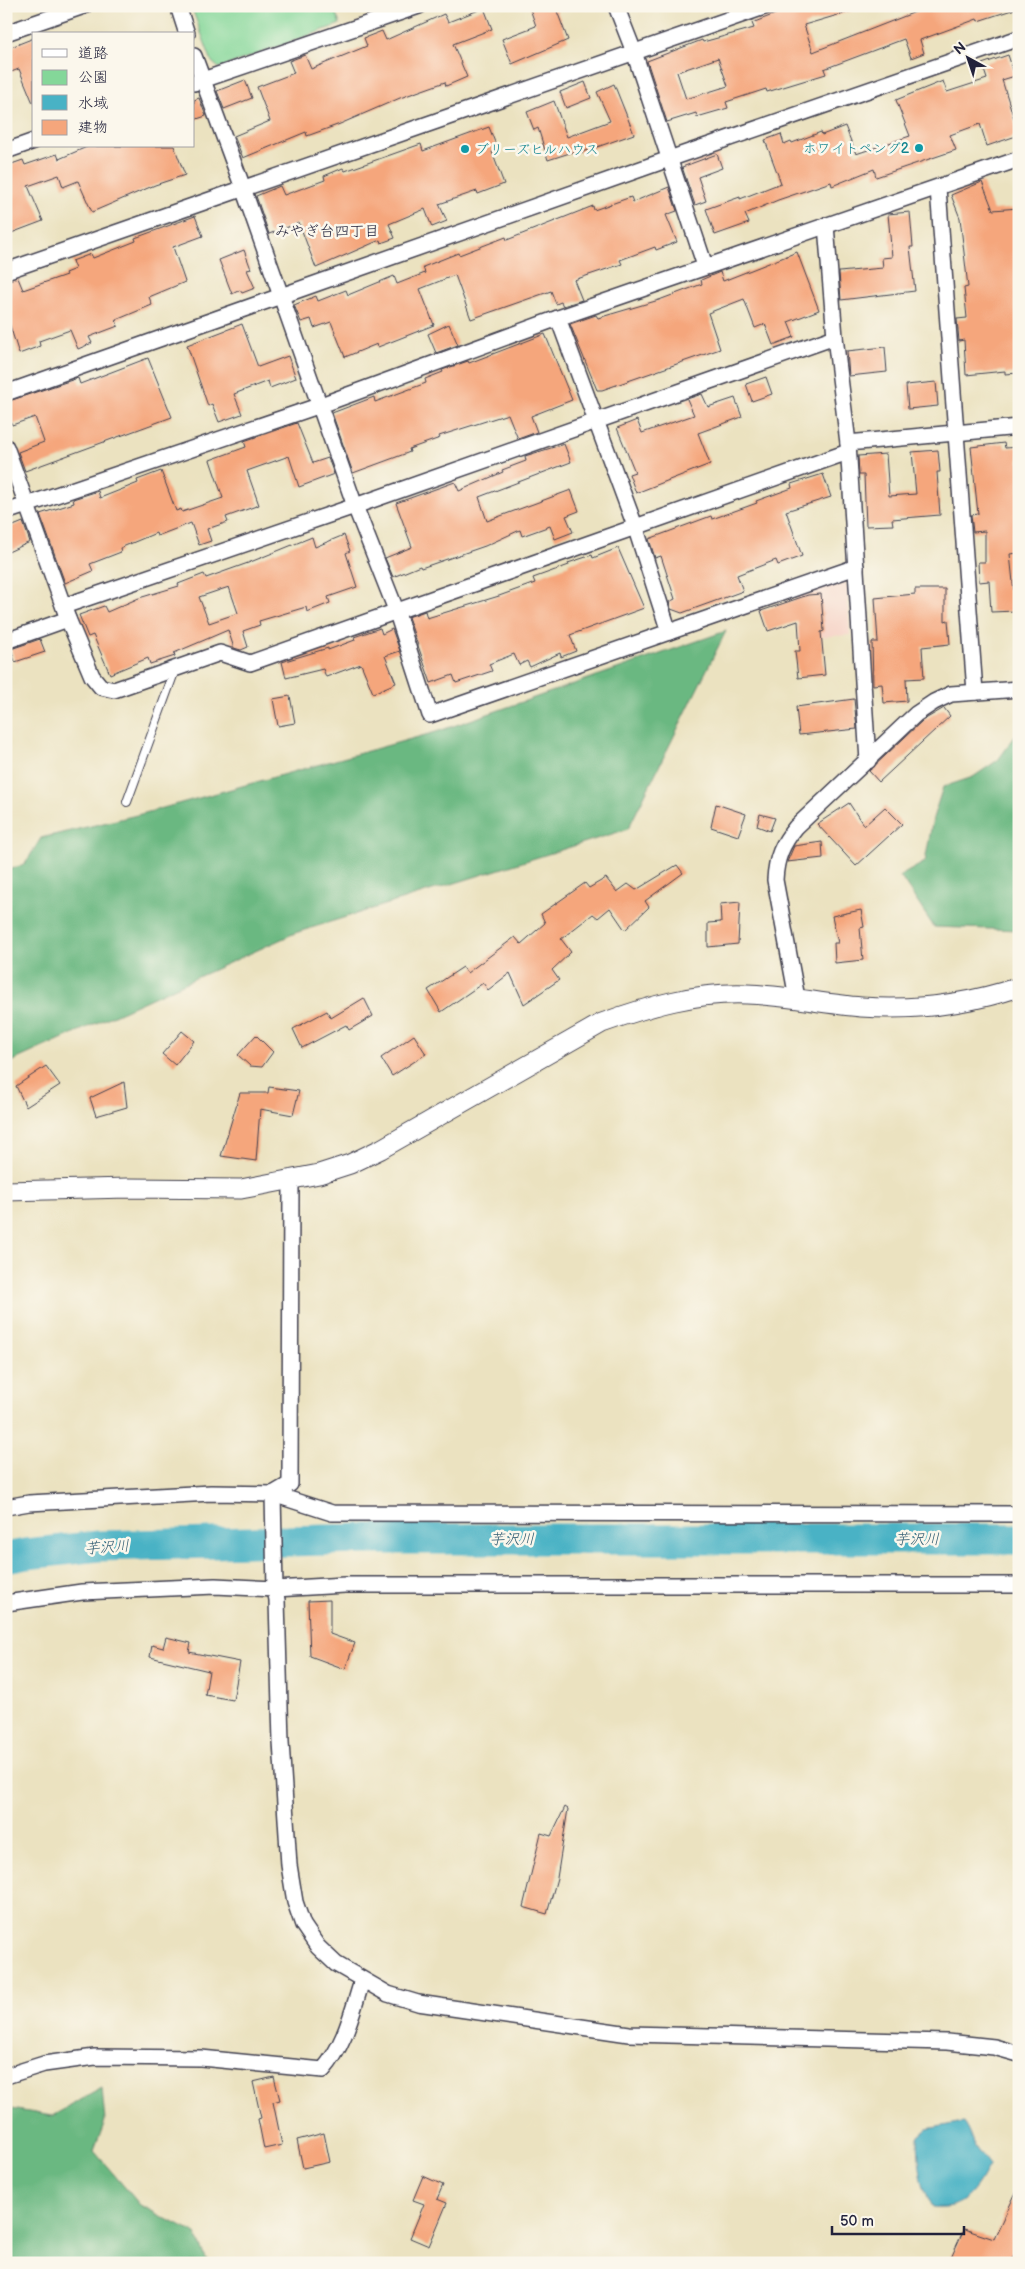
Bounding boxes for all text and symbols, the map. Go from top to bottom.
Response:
legend [32,32,195,148]
north arrow [942,32,992,82]
text: N [950,39,969,58]
text: 道路 [78,44,108,63]
text: 公園 [78,68,108,87]
text: 水域 [78,94,108,113]
text: 建物 [78,118,108,137]
place label: ホワイトペング2 [803,140,910,157]
place label: ブリーズヒルハウス [475,141,599,158]
marker: ホワイトペング2 [913,142,925,154]
marker: ブリーズヒルハウス [459,143,471,155]
district label: みやぎ台四丁目 [274,222,380,241]
water label: 芋沢川 [489,1530,535,1549]
water label: 芋沢川 [894,1530,940,1549]
water label: 芋沢川 [84,1536,130,1559]
scale bar [832,2204,965,2236]
text: 50 m [840,2212,874,2231]

